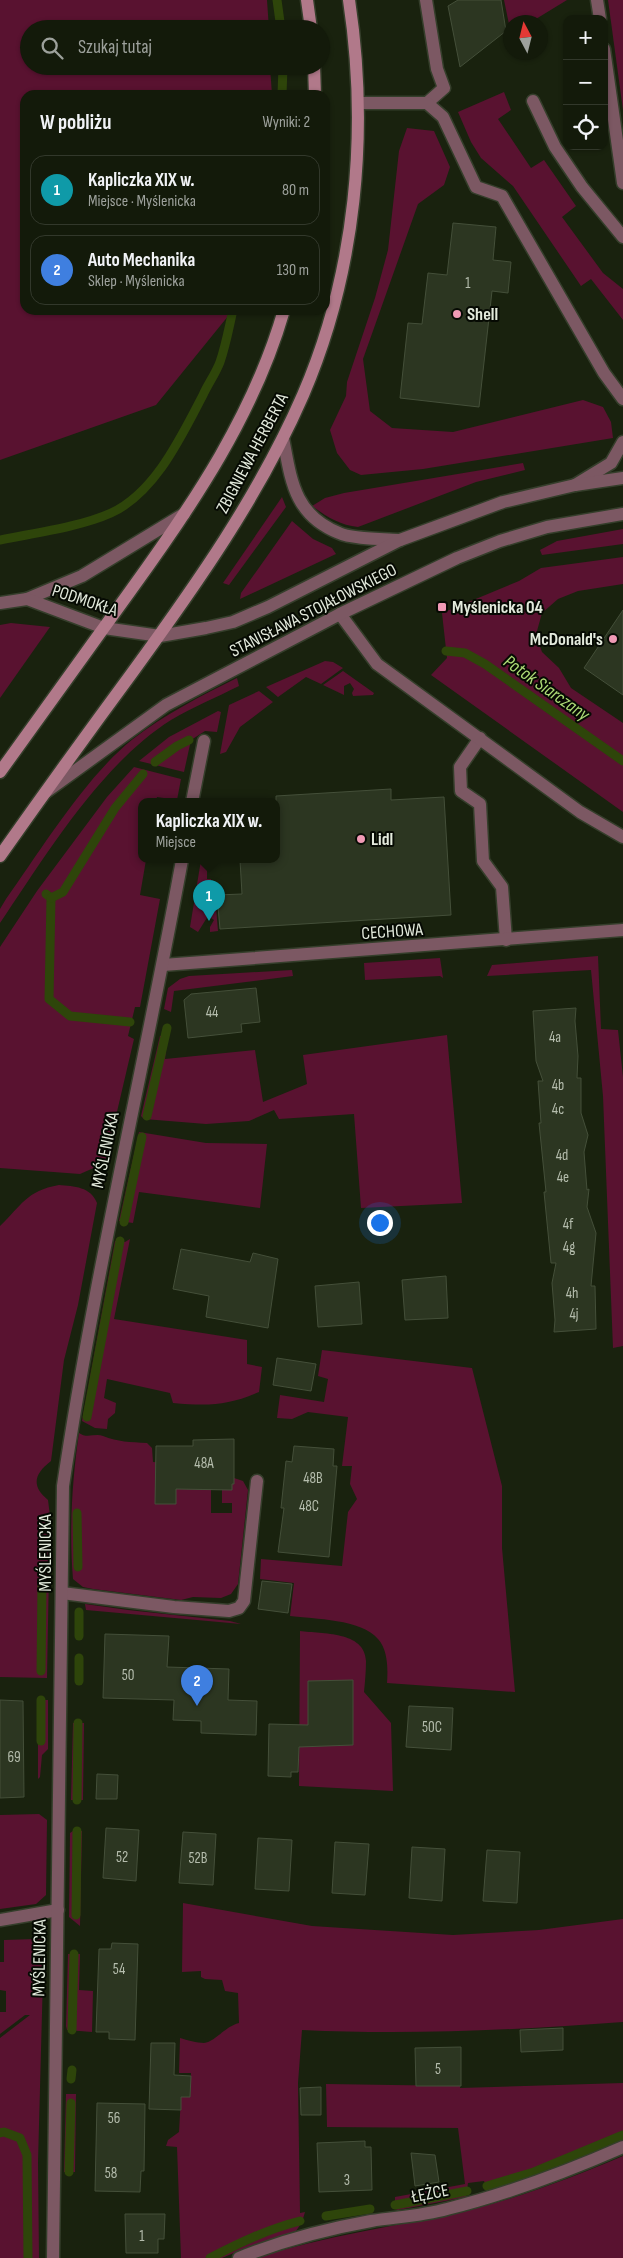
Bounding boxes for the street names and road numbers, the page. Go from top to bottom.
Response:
street label: ZBIGNIEWA HERBERTA [212,389,293,517]
street label: STANISŁAWA STOJAŁOWSKIEGO [226,559,400,662]
street label: PODMOKŁA [49,580,121,621]
street label: CECHOWA [361,919,424,944]
street label: MYŚLENICKA [87,1110,124,1190]
street label: MYŚLENICKA [35,1514,56,1592]
street label: MYŚLENICKA [28,1919,51,1997]
street label: ŁĘŻCE [409,2180,450,2208]

